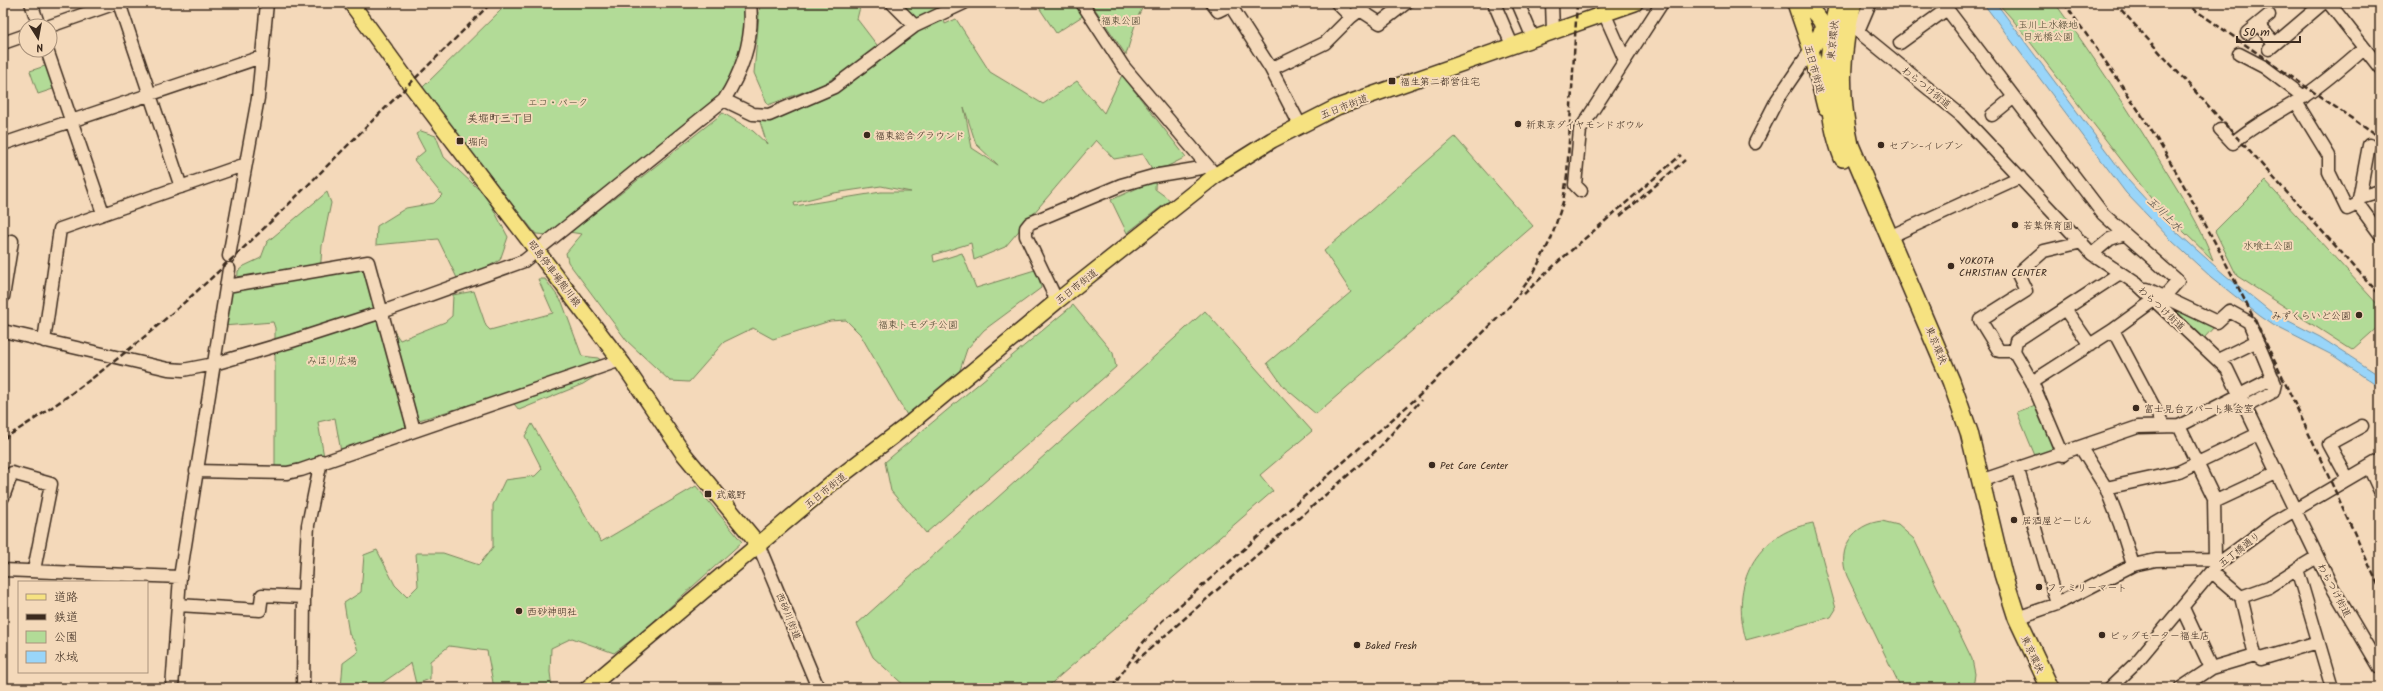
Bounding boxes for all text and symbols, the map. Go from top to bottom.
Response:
park label: 福東公園 [1101,13,1141,29]
park label: 玉川上水緑地 日光橋公園 [2018,17,2078,45]
north arrow [18,18,58,58]
scale bar [2237,18,2300,44]
street label: 東京環状 [1823,19,1843,61]
text: 50 m [2243,23,2270,42]
text: N [35,37,45,56]
street label: 五日市街道 [1800,43,1828,95]
street label: わらつけ街道 [1898,63,1955,113]
place label: 福生第二都営住宅 [1400,74,1480,90]
marker: 福生第二都営住宅 [1387,76,1397,86]
street label: 五日市街道 [1318,91,1371,123]
park label: エコ・パーク [528,95,588,111]
district label: 美堀町三丁目 [467,110,533,128]
place label: 新東京ダイヤモンドボウル [1526,117,1644,133]
marker: 新東京ダイヤモンドボウル [1513,119,1523,129]
place label: 福東総合グラウンド [875,128,965,144]
marker: 福東総合グラウンド [862,130,872,140]
place label: 堀向 [468,134,488,150]
marker: 堀向 [455,136,465,146]
place label: セブン-イレブン [1889,138,1964,154]
marker: セブン-イレブン [1876,140,1886,150]
water label: 玉川上水 [2142,193,2186,237]
place label: 若葉保育園 [2023,218,2073,234]
marker: 若葉保育園 [2010,220,2020,230]
street label: 昭島停車場熊川線 [524,237,585,310]
park label: 水喰土公園 [2243,238,2293,254]
place label: YOKOTA CHRISTIAN CENTER [1959,253,2047,281]
marker: YOKOTA CHRISTIAN CENTER [1946,261,1956,271]
street label: 五日市街道 [1052,265,1101,308]
street label: わらつけ街道 [2134,283,2189,335]
place label: みずくらいど公園 [2272,308,2351,324]
marker: みずくらいど公園 [2354,310,2364,320]
park label: 福東トモダチ公園 [878,317,958,333]
street label: 東京環状 [1921,324,1951,367]
park label: みほり広場 [307,353,357,369]
place label: 富士見台アパート集会室 [2144,401,2253,417]
marker: 富士見台アパート集会室 [2131,403,2141,413]
place label: Pet Care Center [1440,458,1509,474]
marker: Pet Care Center [1427,460,1437,470]
street label: 五日市街道 [801,469,850,513]
place label: 武蔵野 [716,487,746,503]
marker: 武蔵野 [703,489,713,499]
place label: 居酒屋どーじん [2022,513,2092,529]
marker: 居酒屋どーじん [2009,515,2019,525]
street label: 五丁橋通り [2215,528,2264,571]
street label: わらつけ街道 [2313,560,2355,621]
place label: ファミリーマート [2047,580,2127,596]
legend [18,581,148,673]
marker: ファミリーマート [2034,582,2044,592]
text: 道路 [54,588,78,607]
street label: 西砂川街道 [771,590,805,643]
place label: 西砂神明社 [527,604,577,620]
marker: 西砂神明社 [514,606,524,616]
text: 鉄道 [54,608,78,627]
text: 公園 [54,628,78,647]
place label: ビッグモーター福生店 [2110,628,2210,644]
marker: ビッグモーター福生店 [2097,630,2107,640]
street label: 東京環状 [2016,633,2048,676]
place label: Baked Fresh [1365,638,1417,654]
marker: Baked Fresh [1352,640,1362,650]
text: 水域 [54,648,78,667]

